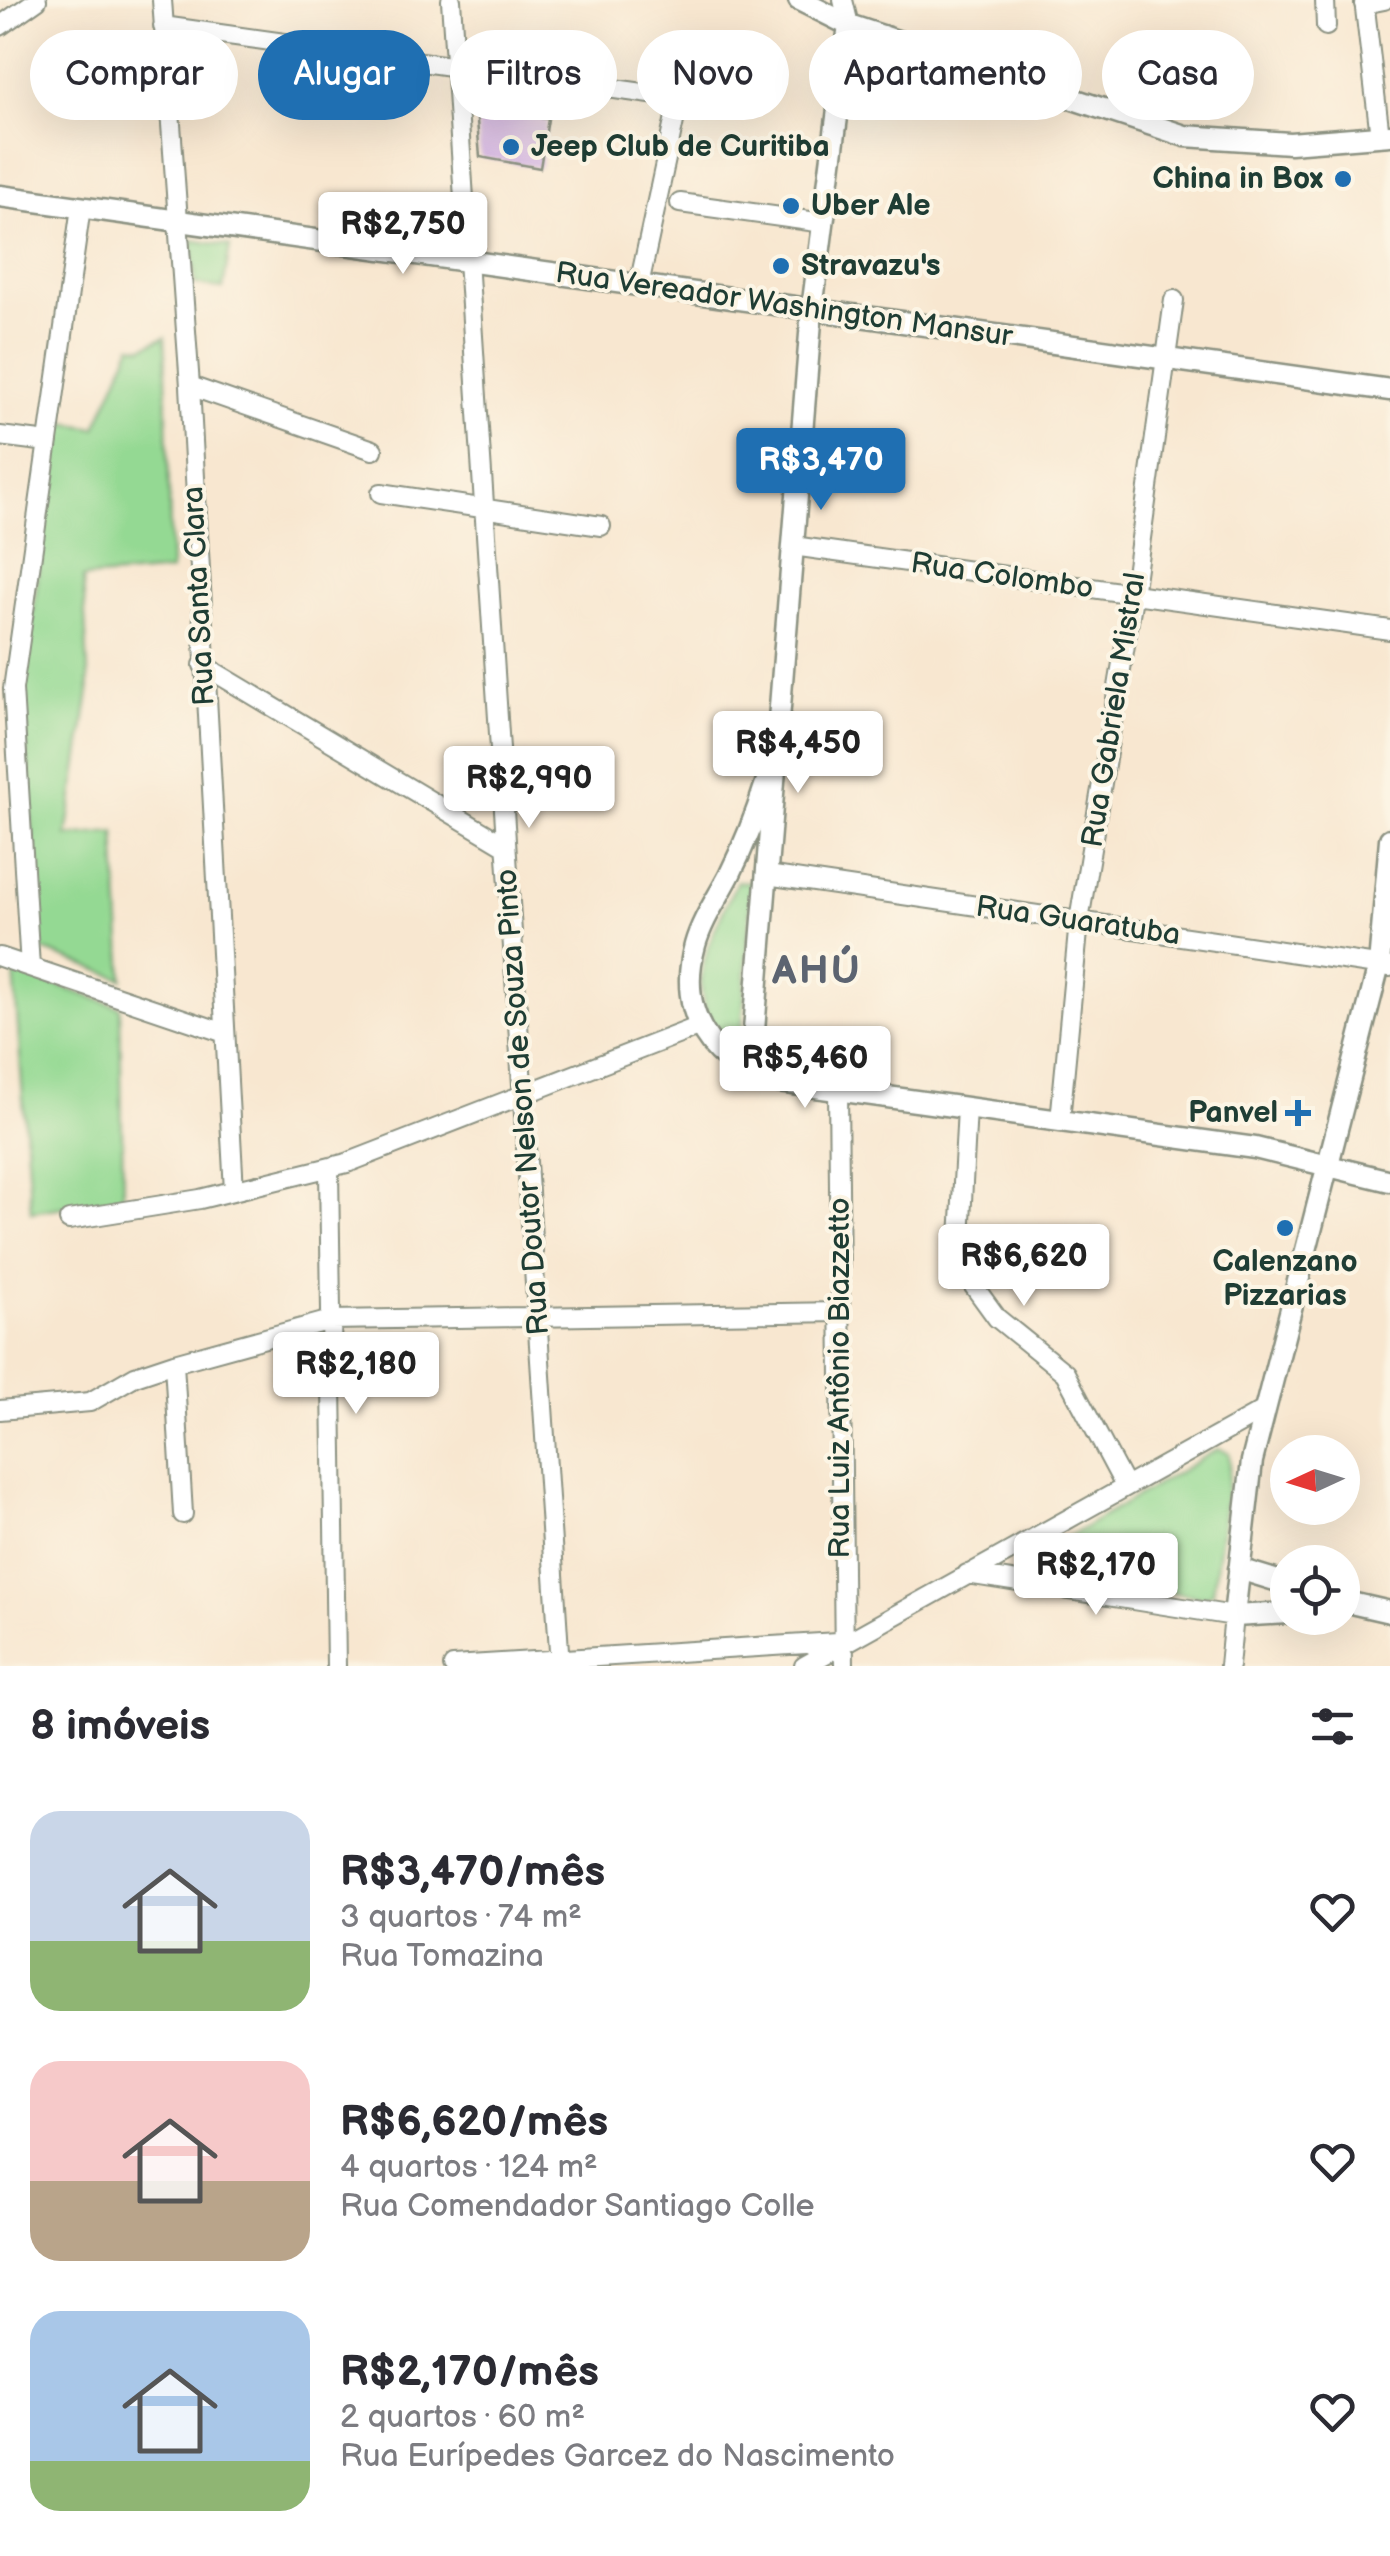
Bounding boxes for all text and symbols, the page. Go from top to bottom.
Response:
chip: Comprar [30,30,238,120]
chip: Alugar [258,30,430,120]
chip: Filtros [450,30,617,120]
chip: Novo [637,30,789,120]
chip: Apartamento [809,30,1082,120]
chip: Casa [1102,30,1254,120]
place label: Jeep Club de Curitiba [531,129,830,165]
marker: Jeep Club de Curitiba [500,136,522,158]
place label: China in Box [1153,161,1324,197]
marker: China in Box [1332,168,1354,190]
place label: Uber Ale [811,188,930,224]
pin: R$2,750 [311,192,495,277]
marker: Uber Ale [780,195,802,217]
text: R$2,750 [340,205,466,244]
place label: Stravazu's [801,248,940,284]
street label: Rua Vereador Washington Mansur [553,255,1016,355]
marker: Stravazu's [770,255,792,277]
pin: R$3,470 [729,428,913,513]
text: R$3,470 [758,441,884,480]
street label: Rua Santa Clara [175,485,223,707]
street label: Rua Colombo [908,545,1096,607]
street label: Rua Gabriela Mistral [1075,570,1153,850]
pin: R$4,450 [706,711,890,796]
text: R$4,450 [735,724,861,763]
pin: R$2,990 [437,746,621,831]
text: R$2,990 [466,759,592,798]
street label: Rua Doutor Nelson de Souza Pinto [489,868,557,1336]
street label: Rua Guaratuba [973,889,1183,953]
district label: AHÚ [771,944,862,995]
pin: R$5,460 [713,1026,897,1111]
text: R$5,460 [742,1039,868,1078]
place label: Panvel [1188,1095,1278,1131]
marker: Panvel [1287,1102,1309,1124]
street label: Rua Luiz Antônio Biazzetto [822,1197,858,1559]
marker: Calenzano Pizzarias [1274,1217,1296,1239]
pin: R$6,620 [932,1224,1116,1309]
text: R$6,620 [960,1237,1088,1276]
place label: Calenzano Pizzarias [1212,1244,1358,1314]
pin: R$2,180 [264,1332,448,1417]
text: R$2,180 [295,1345,417,1384]
north arrow [1270,1435,1360,1525]
map controls [1270,1435,1360,1635]
pin: R$2,170 [1004,1533,1188,1618]
button: locate [1270,1545,1360,1635]
text: R$2,170 [1036,1546,1156,1585]
icon: filters [1305,1699,1360,1754]
text: 8 imóveis [30,1701,210,1752]
text: R$3,470/mês [340,1847,605,1898]
icon: home [110,1851,230,1971]
icon: heart [1305,1884,1360,1939]
text: 3 quartos · 74 m² [340,1898,582,1937]
text: Rua Tomazina [340,1937,544,1976]
text: R$6,620/mês [340,2097,608,2148]
icon: home [110,2101,230,2221]
icon: heart [1305,2134,1360,2189]
text: 4 quartos · 124 m² [340,2148,598,2187]
text: Rua Comendador Santiago Colle [340,2187,815,2226]
text: R$2,170/mês [340,2347,599,2398]
icon: home [110,2351,230,2471]
icon: heart [1305,2384,1360,2439]
text: 2 quartos · 60 m² [340,2398,585,2437]
text: Rua Eurípedes Garcez do Nascimento [340,2437,895,2476]

